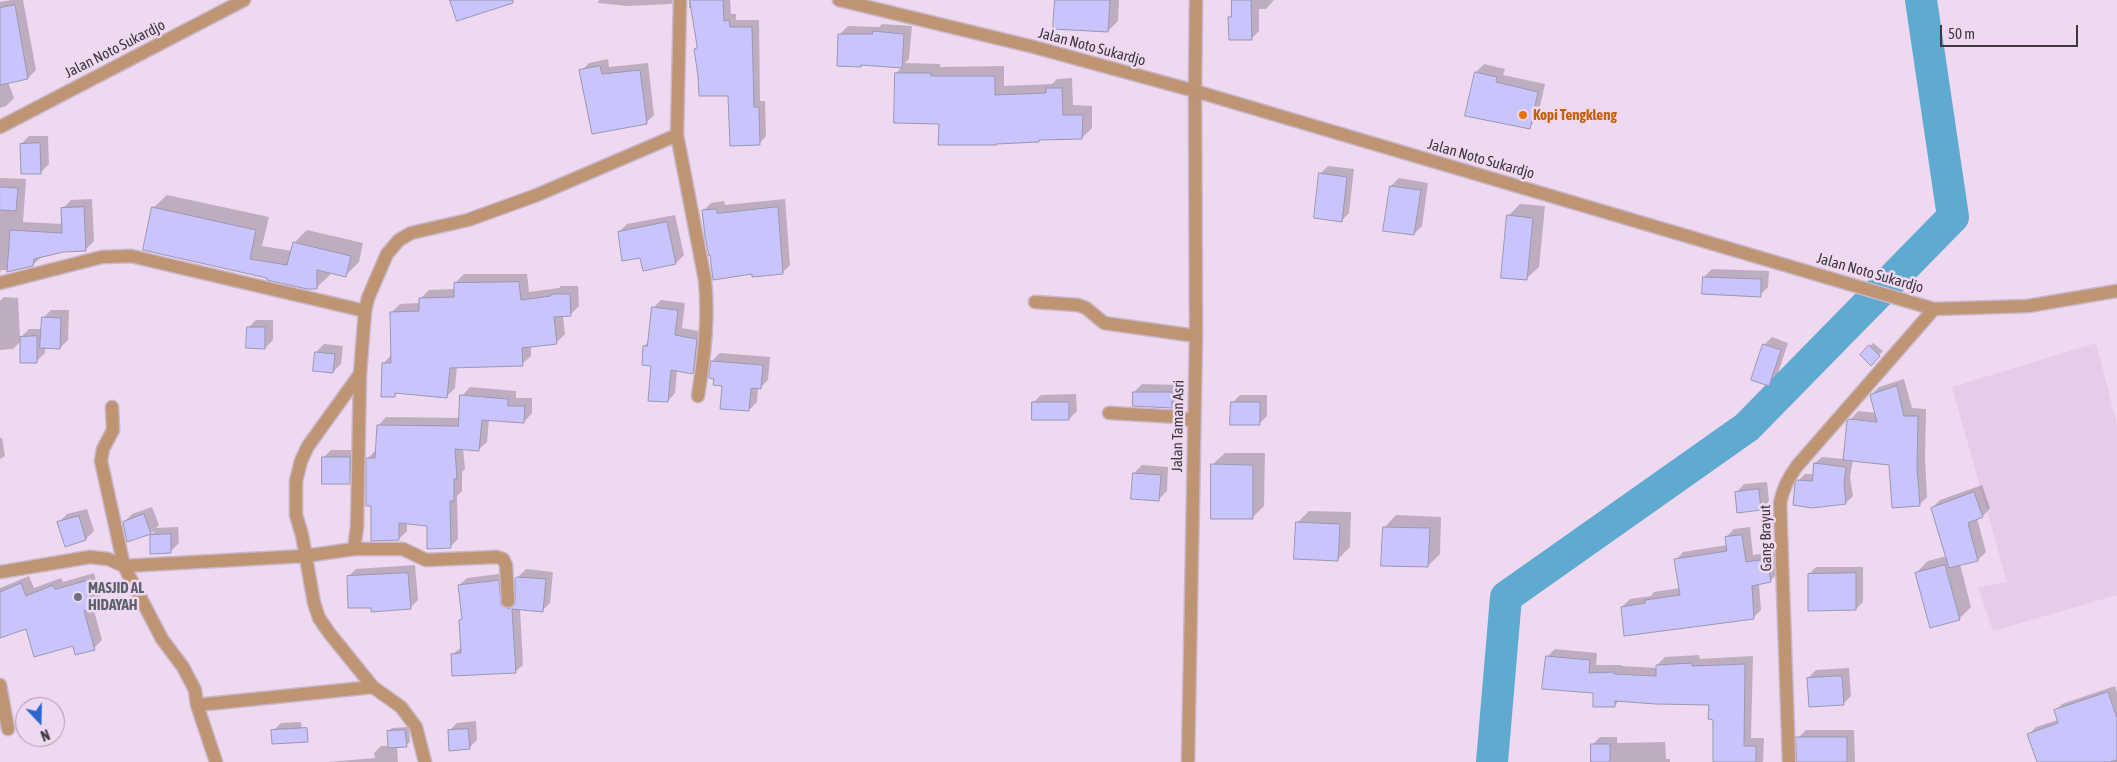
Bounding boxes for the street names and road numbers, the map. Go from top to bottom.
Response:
street label: Jalan Noto Sukardjo [62,16,168,82]
street label: Jalan Noto Sukardjo [1036,24,1148,70]
street label: Jalan Noto Sukardjo [1425,135,1537,183]
street label: Jalan Noto Sukardjo [1814,249,1926,297]
street label: Jalan Taman Asri [1168,380,1188,472]
street label: Gang Brayut [1756,505,1776,571]

